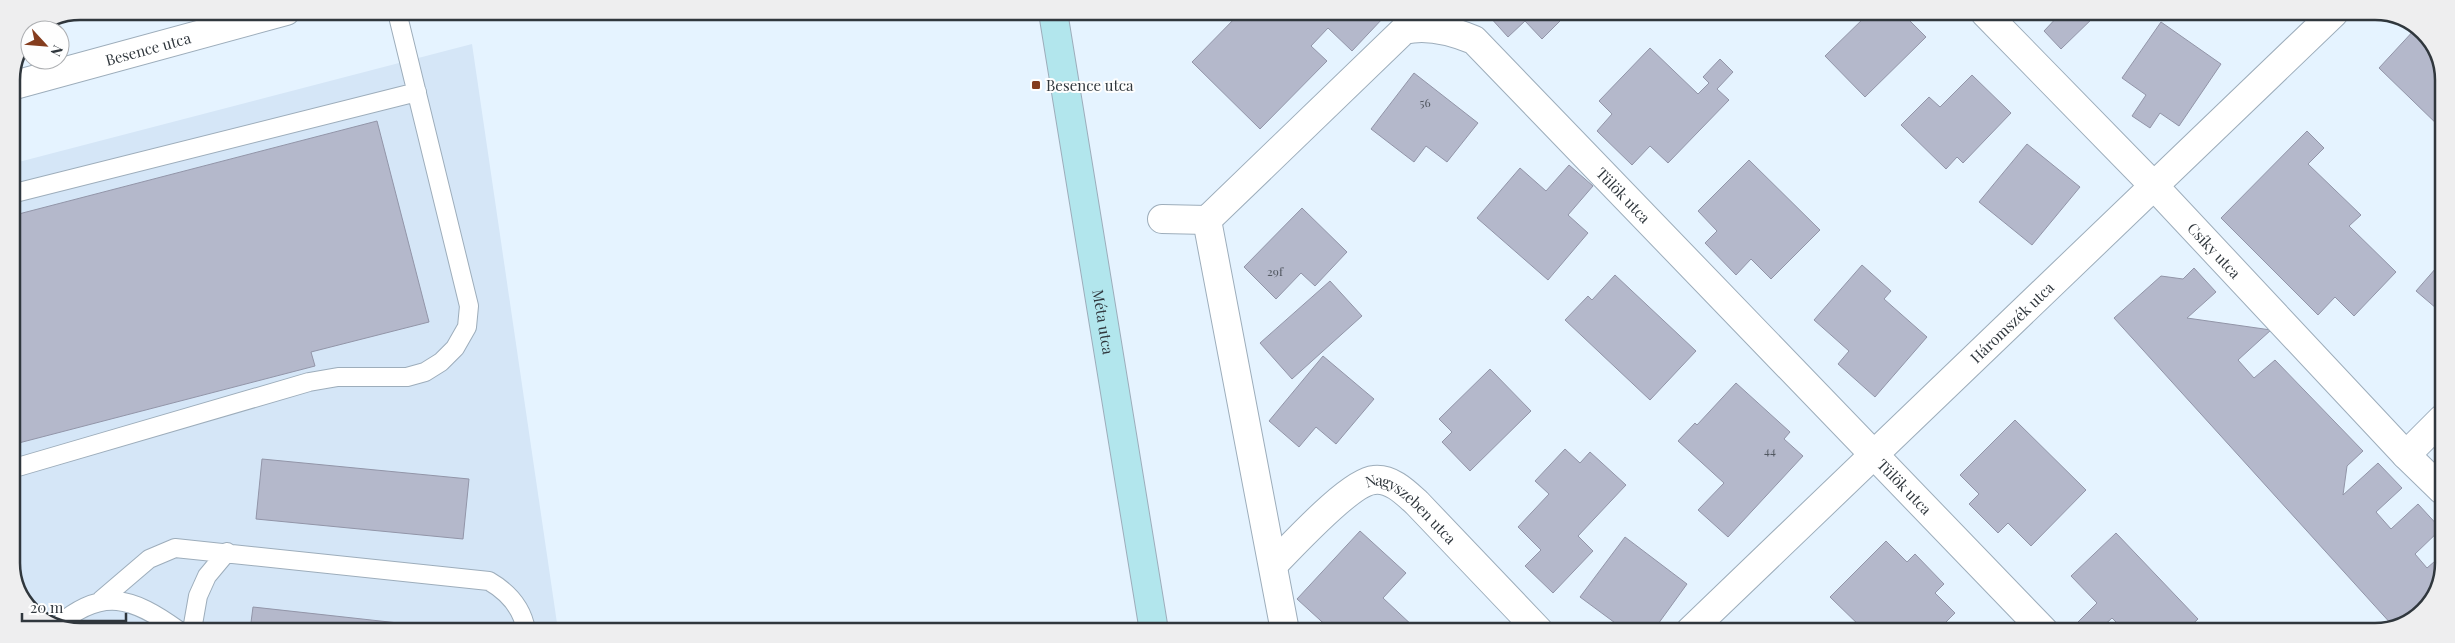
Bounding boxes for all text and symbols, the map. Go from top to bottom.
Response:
north arrow [20,20,70,70]
street label: Besence utca [103,27,193,70]
text: N [46,42,68,60]
place label: Besence utca [1046,75,1134,95]
marker: Besence utca [1030,79,1042,91]
house number: 56 [1419,94,1431,110]
street label: Tülök utca [1592,163,1655,227]
street label: Csíky utca [2183,218,2246,283]
house number: 29f [1267,263,1284,279]
street label: Háromszék utca [1966,277,2058,367]
street label: Méta utca [1088,288,1119,356]
house number: 44 [1764,442,1776,458]
street label: Tülök utca [1873,454,1936,519]
street label: Nagyszeben utca [1363,469,1461,548]
scale bar [22,590,126,622]
text: 20 m [30,597,64,617]

